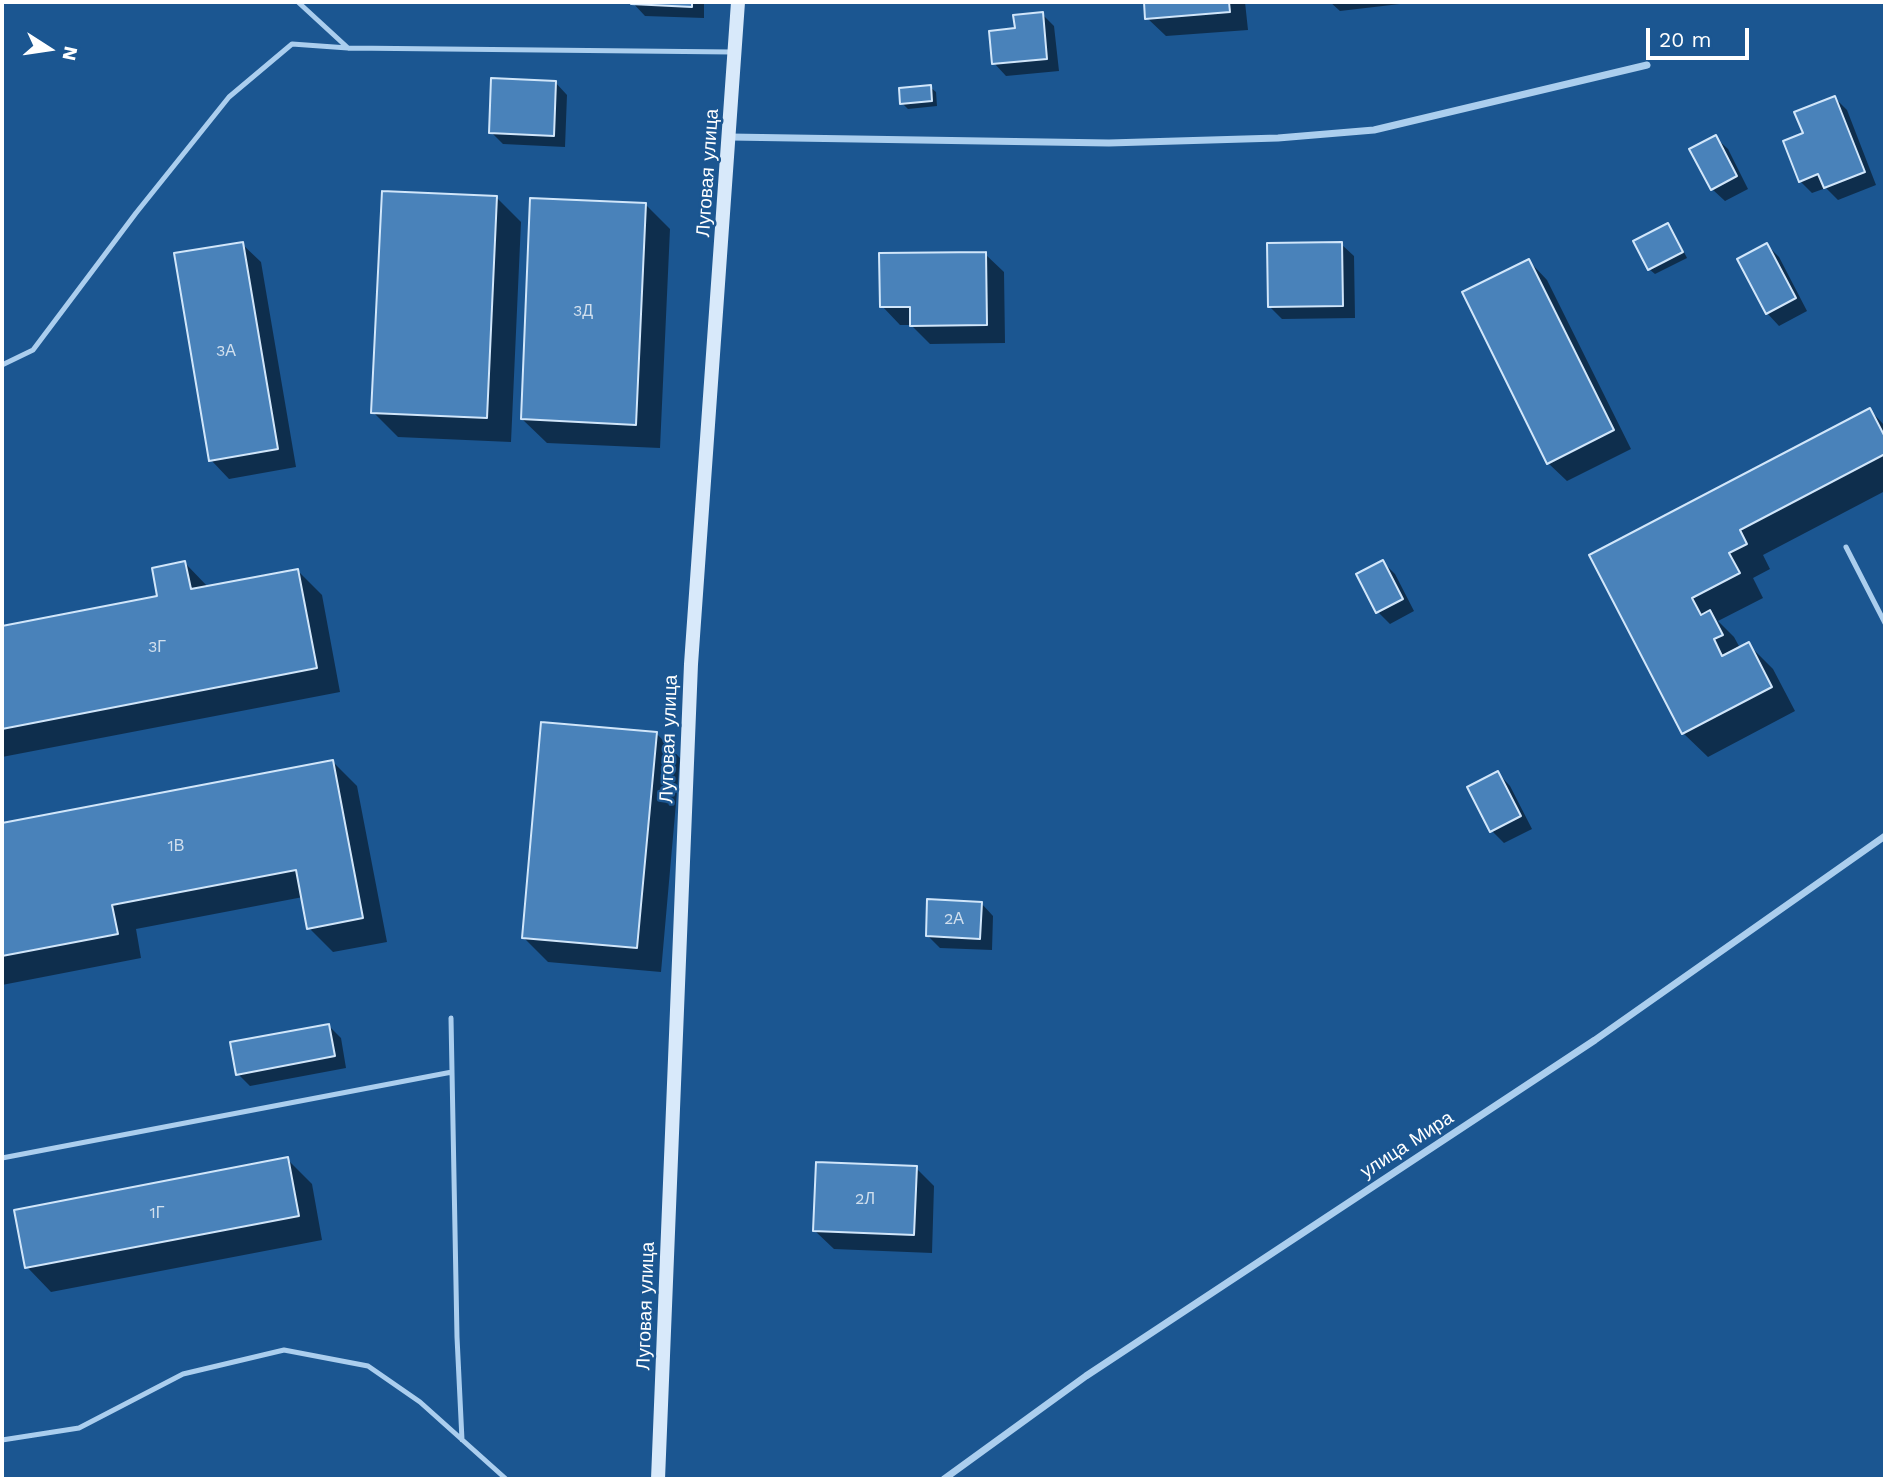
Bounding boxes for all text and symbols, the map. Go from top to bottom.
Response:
north arrow [14,14,84,84]
scale bar [1649,14,1752,58]
text: 20 m [1659,27,1711,52]
text: N [57,44,83,63]
street label: Луговая улица [692,108,724,238]
house number: 3Д [573,301,593,321]
house number: 3А [216,341,236,361]
house number: 3Г [148,637,166,657]
street label: Луговая улица [655,674,683,804]
house number: 1В [168,836,184,856]
house number: 2А [944,909,964,929]
street label: улица Мира [1356,1106,1458,1184]
house number: 2Л [855,1189,875,1209]
house number: 1Г [150,1203,164,1223]
street label: Луговая улица [632,1241,660,1371]

